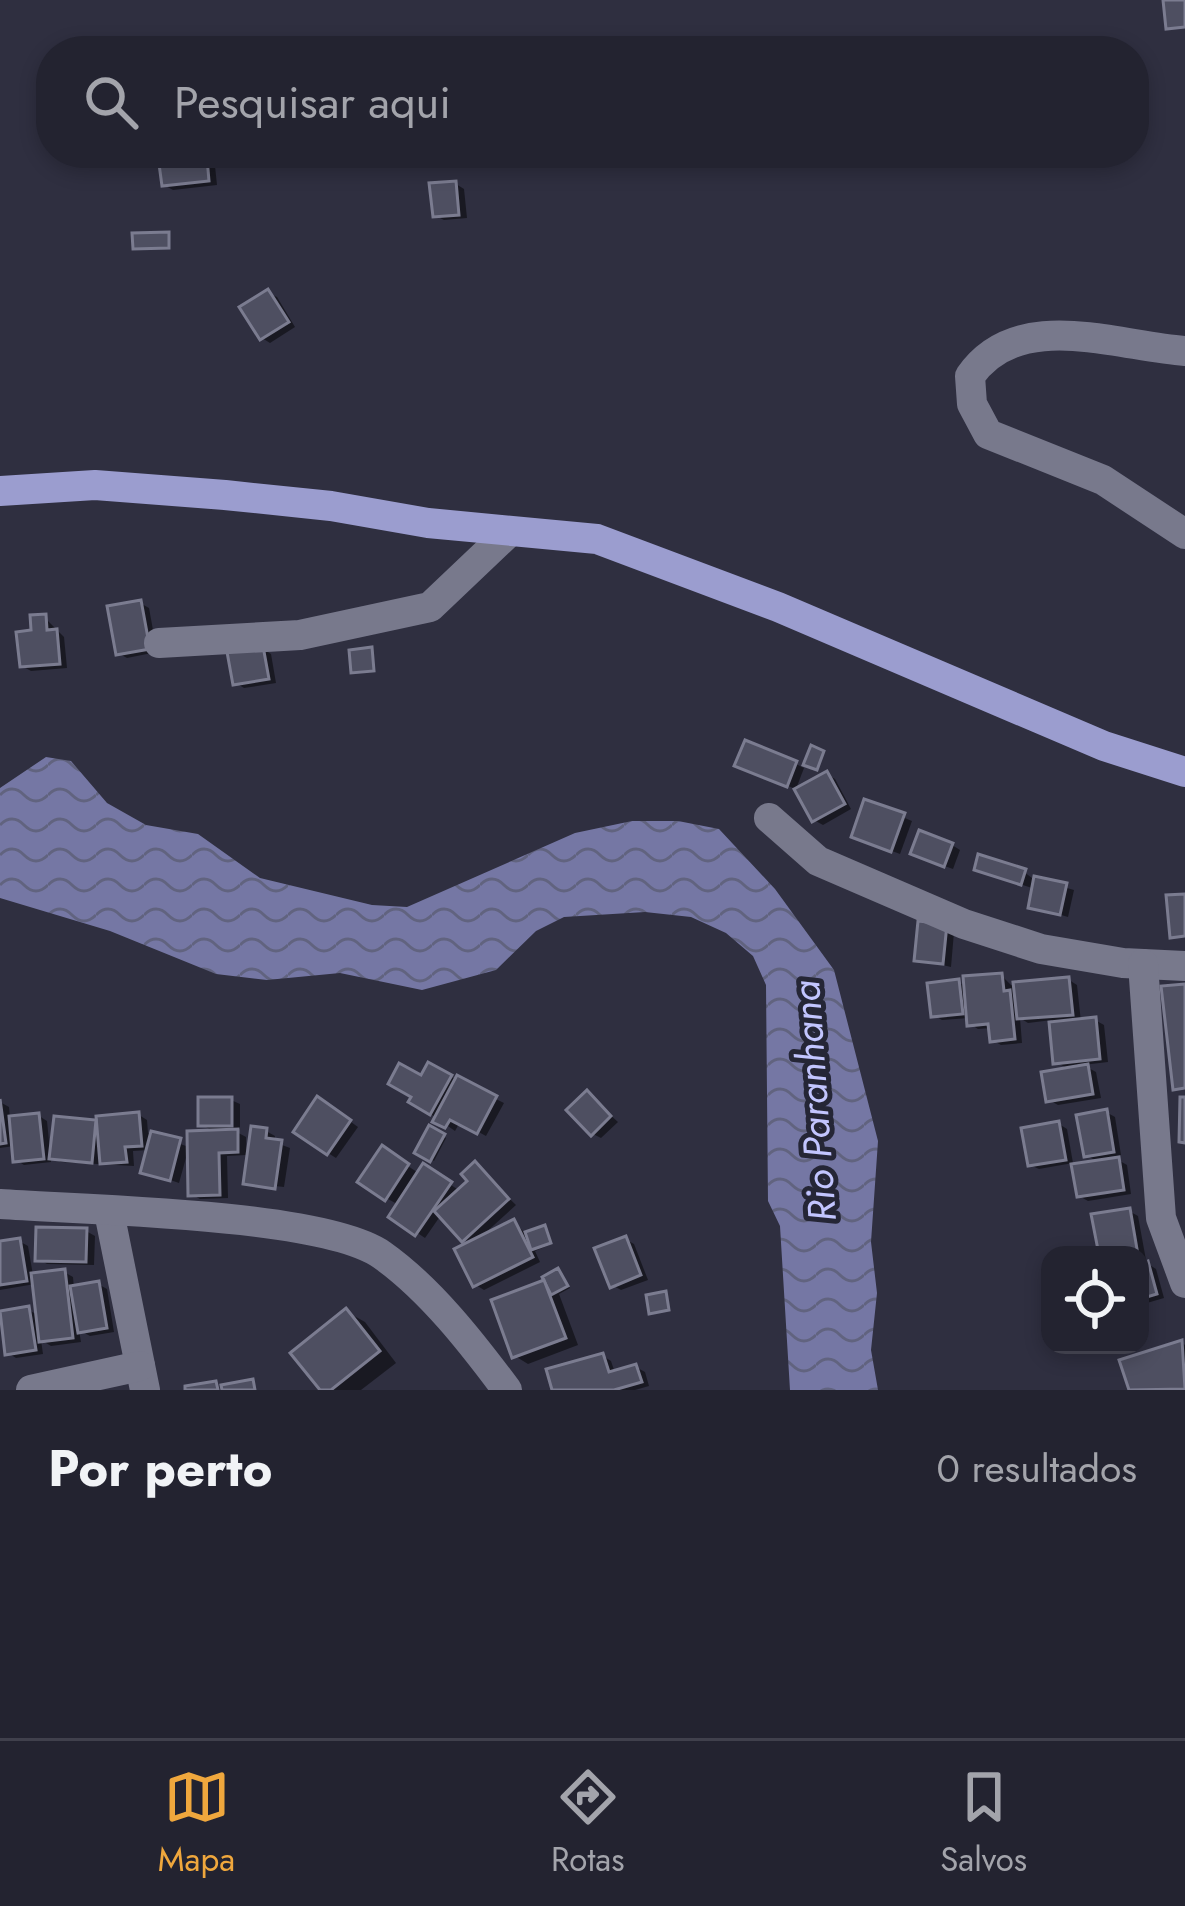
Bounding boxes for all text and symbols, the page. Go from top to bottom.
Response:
search box [36,36,1149,168]
icon: search [78,69,144,135]
text: Pesquisar aqui [174,70,451,135]
water label: Rio Paranhana [777,978,851,1224]
map controls [1041,1246,1149,1354]
button: locate [1041,1246,1149,1354]
text: Por perto [48,1431,273,1505]
text: 0 resultados [937,1440,1137,1497]
tab: Mapa [158,1764,235,1883]
tab: Rotas [551,1764,624,1883]
tab: Salvos [940,1764,1027,1883]

